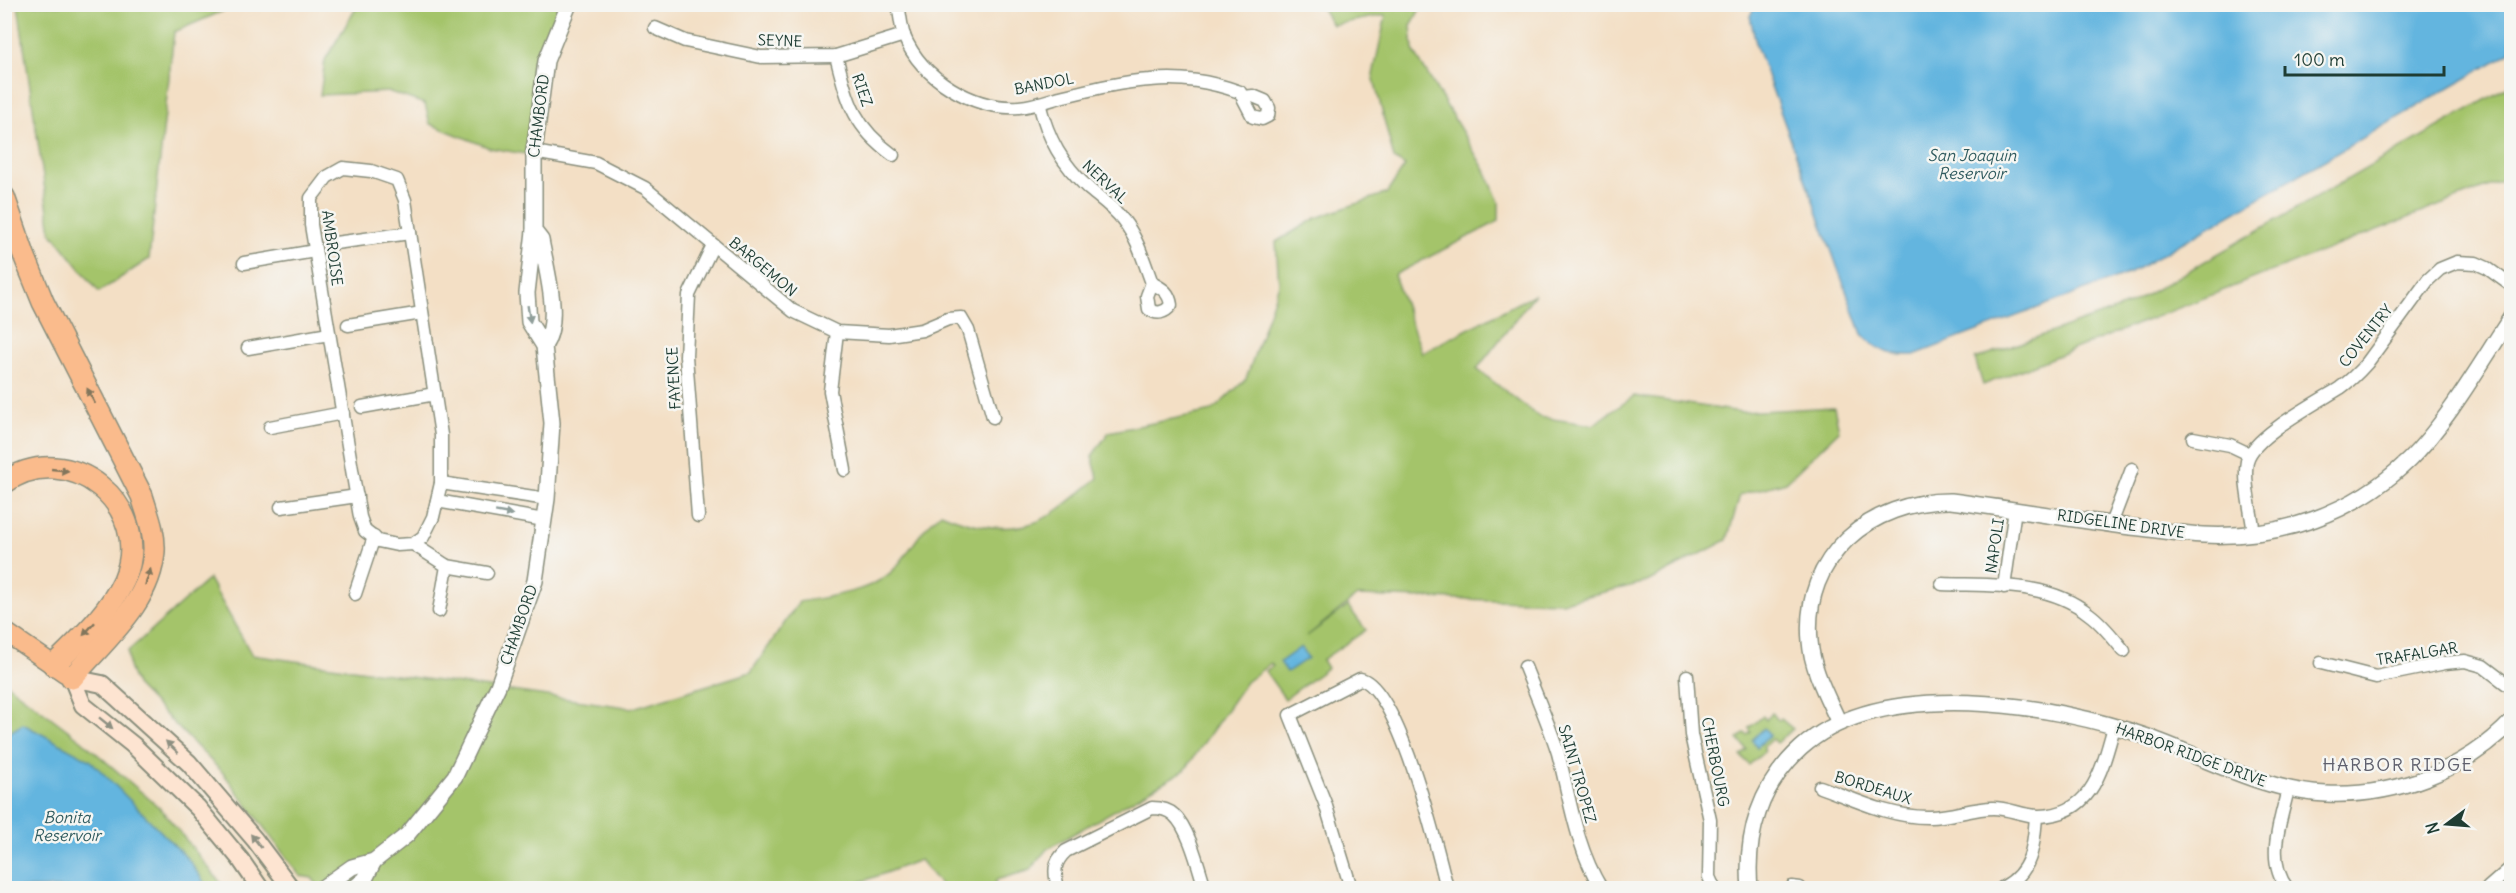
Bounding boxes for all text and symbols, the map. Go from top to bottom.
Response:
street label: SEYNE [757,30,803,51]
scale bar [2285,39,2444,77]
text: 100 m [2294,48,2345,71]
street label: BANDOL [1013,68,1075,99]
street label: RIEZ [848,71,877,109]
street label: CHAMBORD [524,73,553,159]
water label: San Joaquin Reservoir [1928,145,2017,183]
street label: NERVAL [1079,156,1132,208]
street label: AMBROISE [318,209,347,287]
street label: BARGEMON [726,233,801,300]
street label: COVENTRY [2335,300,2397,371]
one-way arrow [525,305,534,324]
street label: FAYENCE [662,346,685,410]
one-way arrow [86,388,96,405]
one-way arrow [50,465,69,475]
street label: RIDGELINE DRIVE [2056,505,2186,542]
one-way arrow [495,509,514,518]
street label: NAPOLI [1981,517,2008,575]
one-way arrow [143,568,153,586]
street label: CHAMBORD [496,582,541,668]
one-way arrow [82,621,96,636]
street label: TRAFALGAR [2375,638,2459,669]
street label: CHERBOURG [1697,716,1734,808]
one-way arrow [98,717,113,729]
street label: HARBOR RIDGE DRIVE [2113,718,2269,791]
street label: SAINT TROPEZ [1554,722,1601,826]
one-way arrow [166,740,180,754]
district label: HARBOR RIDGE [2322,753,2474,776]
street label: BORDEAUX [1832,767,1915,808]
north arrow [2417,794,2477,854]
water label: Bonita Reservoir [33,807,103,845]
text: N [2421,820,2444,836]
one-way arrow [250,834,262,849]

